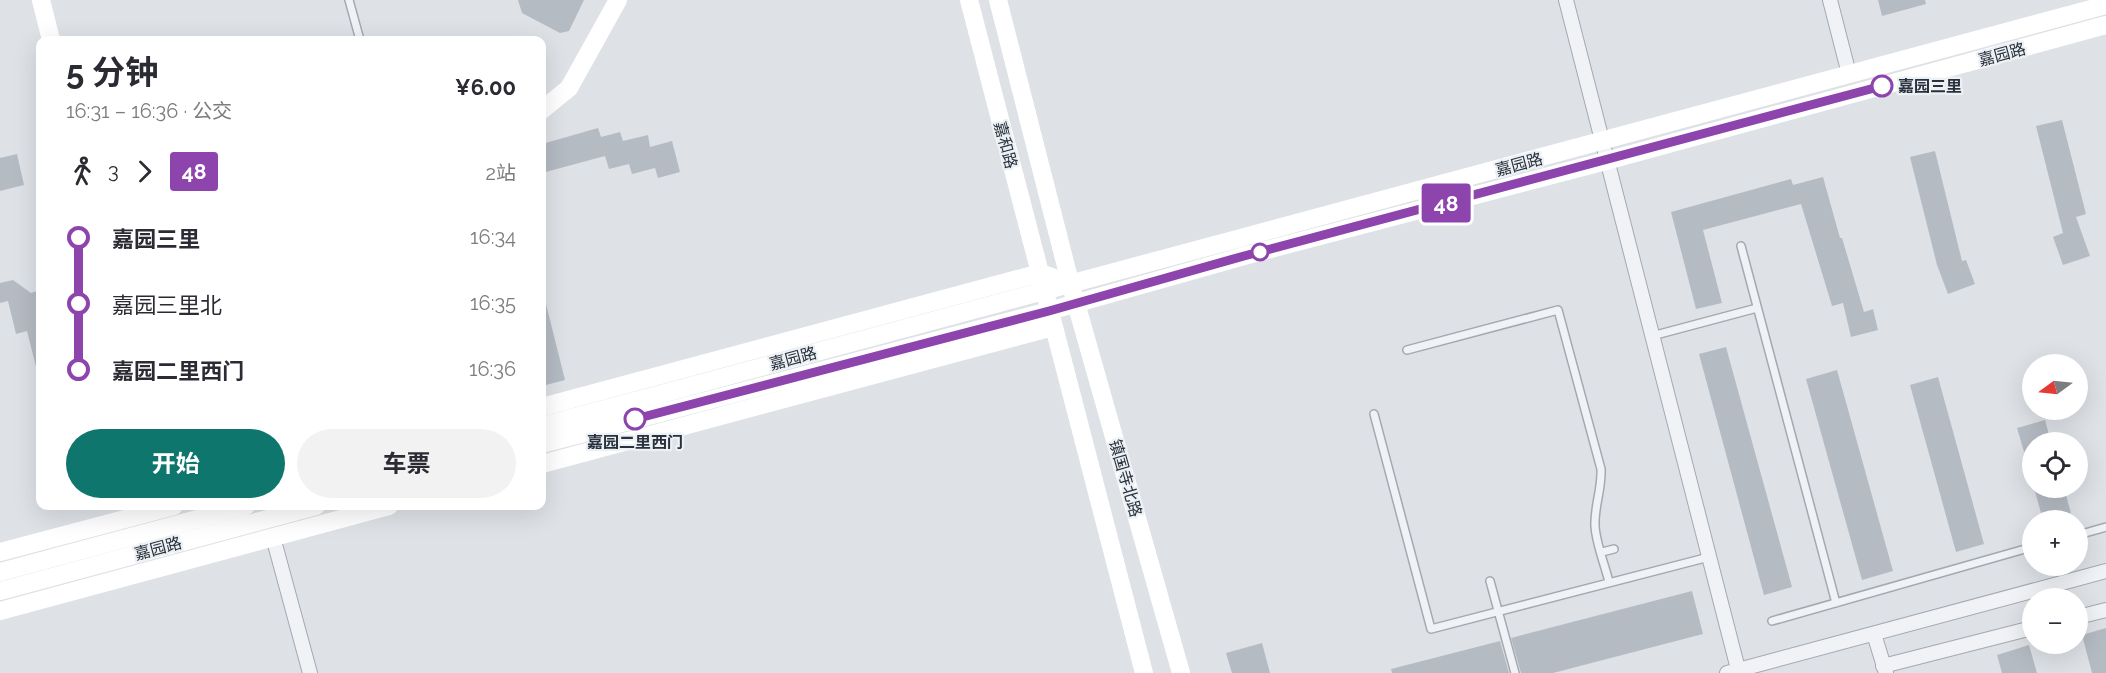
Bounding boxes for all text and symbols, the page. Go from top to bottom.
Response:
street label: 嘉园路 [1976,39,2028,70]
text: 5 分钟 [66,53,158,92]
text: ¥6.00 [455,74,516,100]
marker: 嘉园三里 [1871,75,1893,97]
place label: 嘉园三里 [1898,77,1962,96]
text: 16:31 – 16:36 · 公交 [66,99,232,123]
street label: 嘉和路 [990,119,1021,171]
street label: 嘉园路 [1493,149,1545,180]
icon: walk [66,155,99,188]
icon: forward [128,155,161,188]
text: 3 [108,159,119,183]
text: 48 [182,159,206,184]
text: 2站 [486,161,516,185]
line badge: 48 [1419,184,1473,222]
text: 48 [1434,191,1458,216]
text: 16:34 [470,225,516,249]
text: 嘉园三里 [112,226,200,252]
unlabelled marker [1251,243,1269,261]
text: 16:35 [470,291,516,315]
text: 嘉园三里北 [112,292,222,318]
street label: 嘉园路 [767,343,819,374]
north arrow [2022,354,2088,420]
map controls [2022,354,2088,654]
text: 16:36 [469,357,516,381]
text: 嘉园二里西门 [112,358,244,384]
marker: 嘉园二里西门 [624,408,646,430]
button: 开始 [66,429,285,498]
button: 车票 [297,429,516,498]
button: locate [2022,432,2088,498]
place label: 嘉园二里西门 [587,433,683,452]
street label: 镇国寺北路 [1105,437,1146,519]
button: + [2022,510,2088,576]
street label: 嘉园路 [132,533,184,564]
button: − [2022,588,2088,654]

